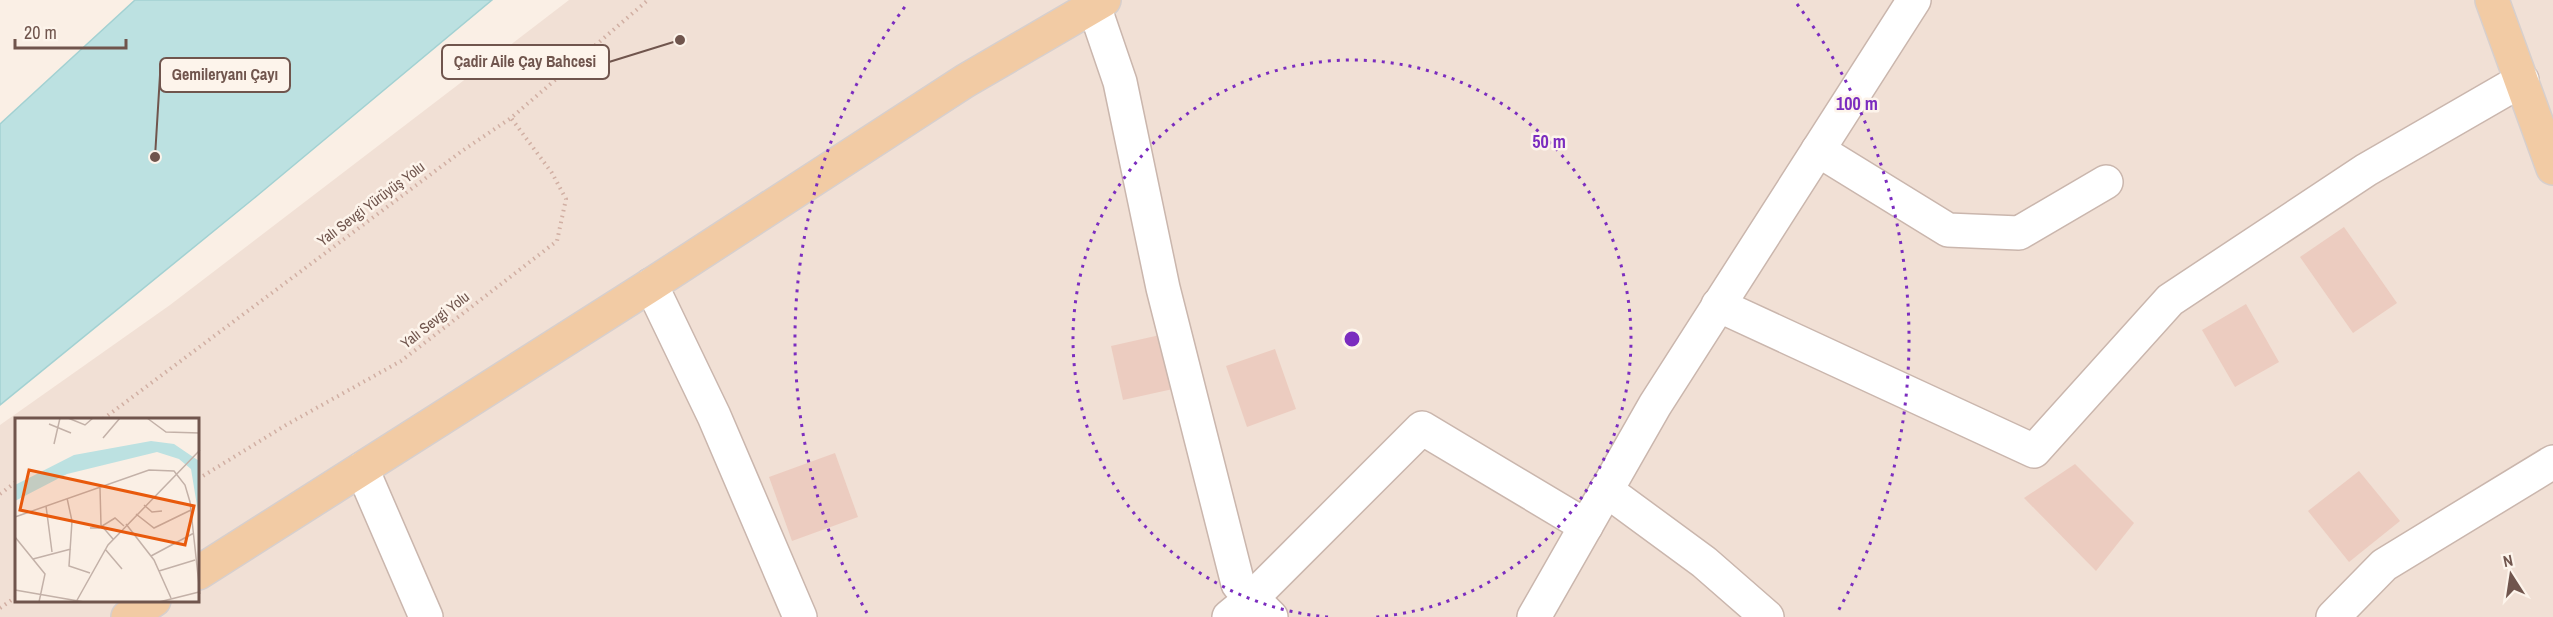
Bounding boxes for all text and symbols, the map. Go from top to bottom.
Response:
scale bar [15,12,126,50]
text: 20 m [24,20,57,45]
callout: Çadir Aile Çay Bahcesi [442,45,609,79]
text: Çadir Aile Çay Bahcesi [454,50,596,72]
callout: Gemileryanı Çayı [160,58,290,92]
text: Gemileryanı Çayı [172,63,278,85]
text: 100 m [1836,91,1878,116]
text: 50 m [1532,129,1566,154]
street label: Yalı Sevgi Yürüyüş Yolu [313,156,429,251]
street label: Yalı Sevgi Yolu [396,286,473,353]
centre of rings [1342,329,1362,349]
inset map [15,418,200,602]
north arrow [2481,545,2541,605]
text: N [2501,549,2515,572]

